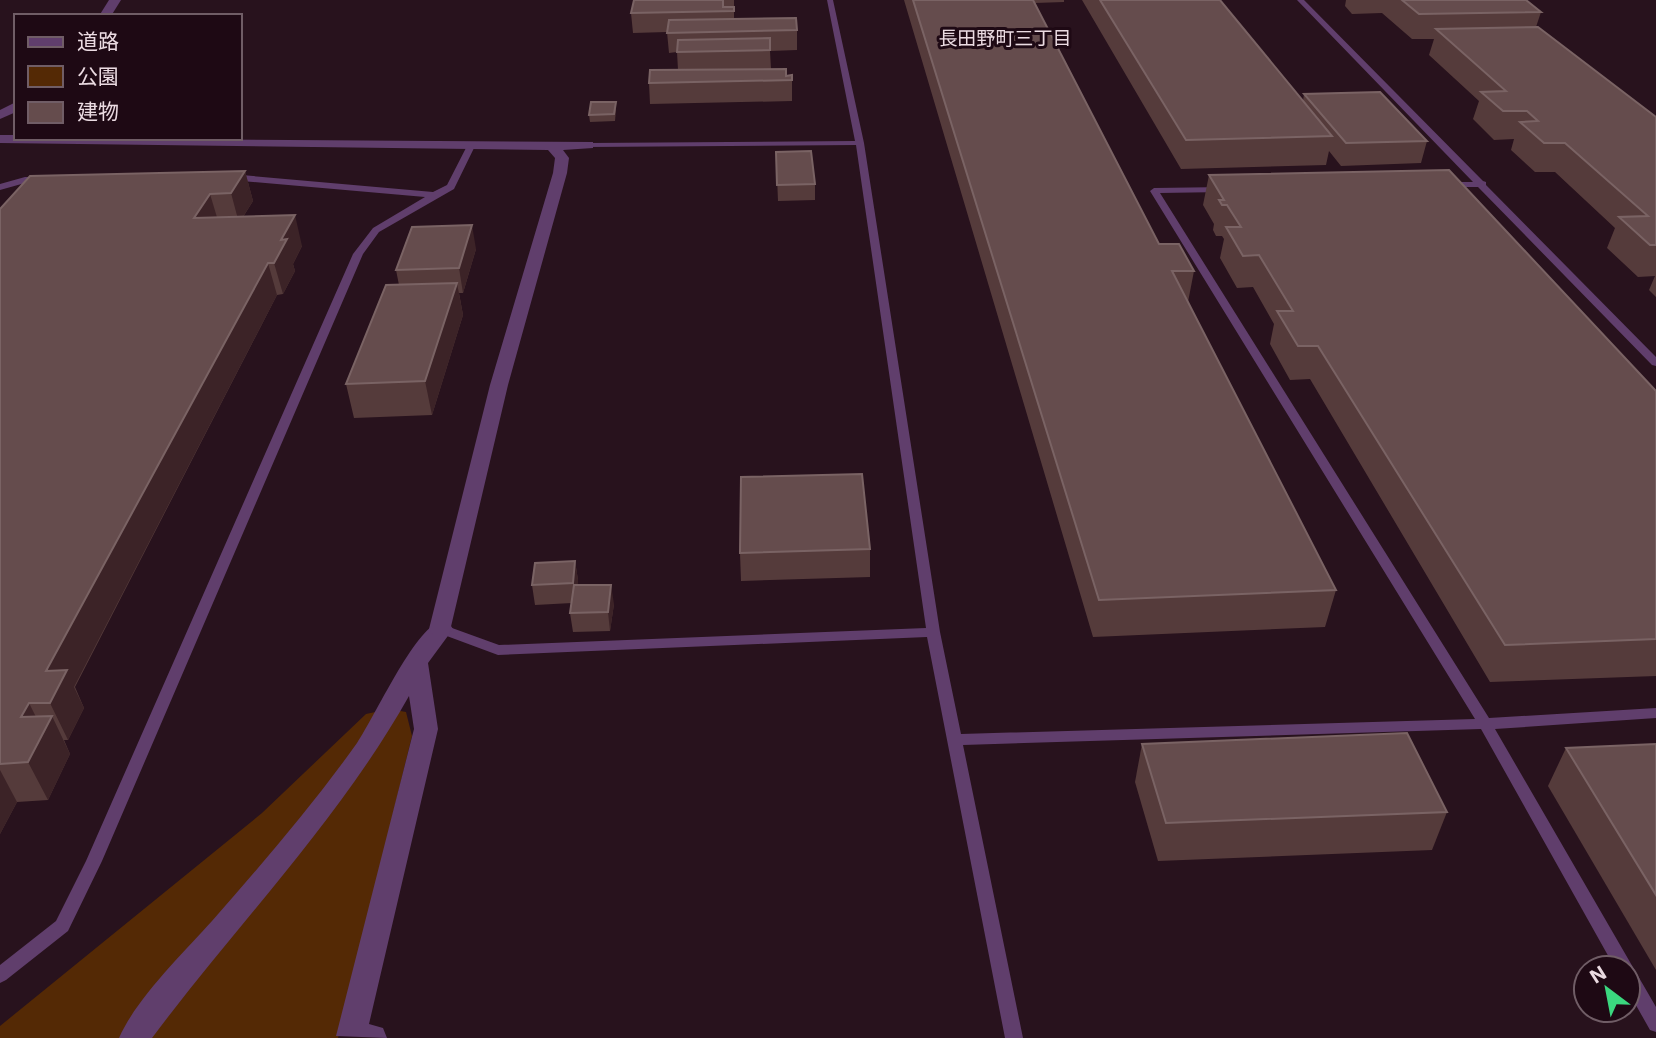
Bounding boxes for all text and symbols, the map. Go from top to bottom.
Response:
legend [14,14,242,140]
district label: 長田野町三丁目 [938,27,1072,50]
text: 道路 [77,29,119,54]
text: 公園 [77,64,119,89]
text: 建物 [77,99,119,124]
north arrow [1572,954,1642,1024]
text: N [1586,961,1610,989]

